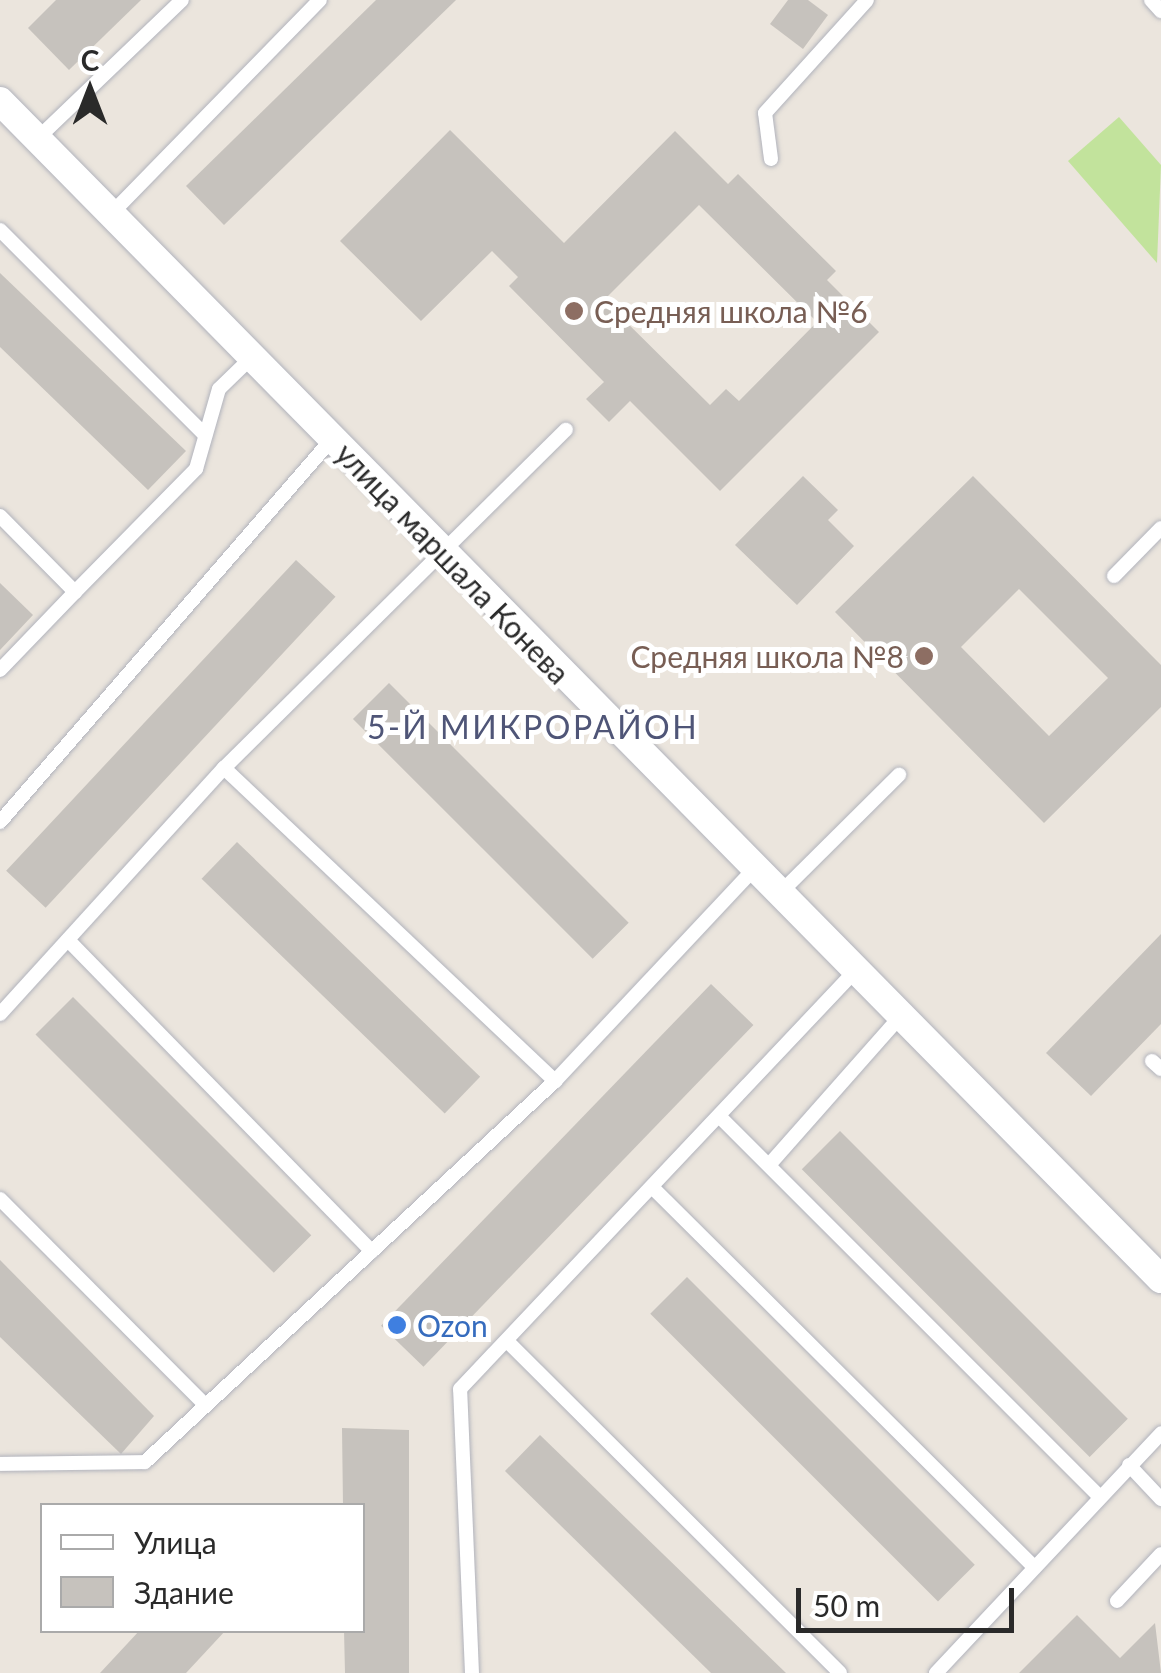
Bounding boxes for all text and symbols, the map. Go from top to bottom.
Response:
north arrow [40,40,140,140]
text: С [81,43,99,77]
place label: Средняя школа №6 [594,293,868,329]
marker: Средняя школа №6 [563,300,585,322]
street label: улица маршала Конева [329,435,577,691]
place label: Средняя школа №8 [630,638,904,674]
marker: Средняя школа №8 [913,645,935,667]
district label: 5-Й МИКРОРАЙОН [367,708,699,746]
place label: Ozon [417,1307,488,1343]
marker: Ozon [386,1314,408,1336]
legend [40,1503,365,1633]
text: Улица [134,1524,217,1560]
scale bar [801,1568,1018,1630]
text: Здание [134,1574,234,1610]
text: 50 m [813,1587,880,1623]

